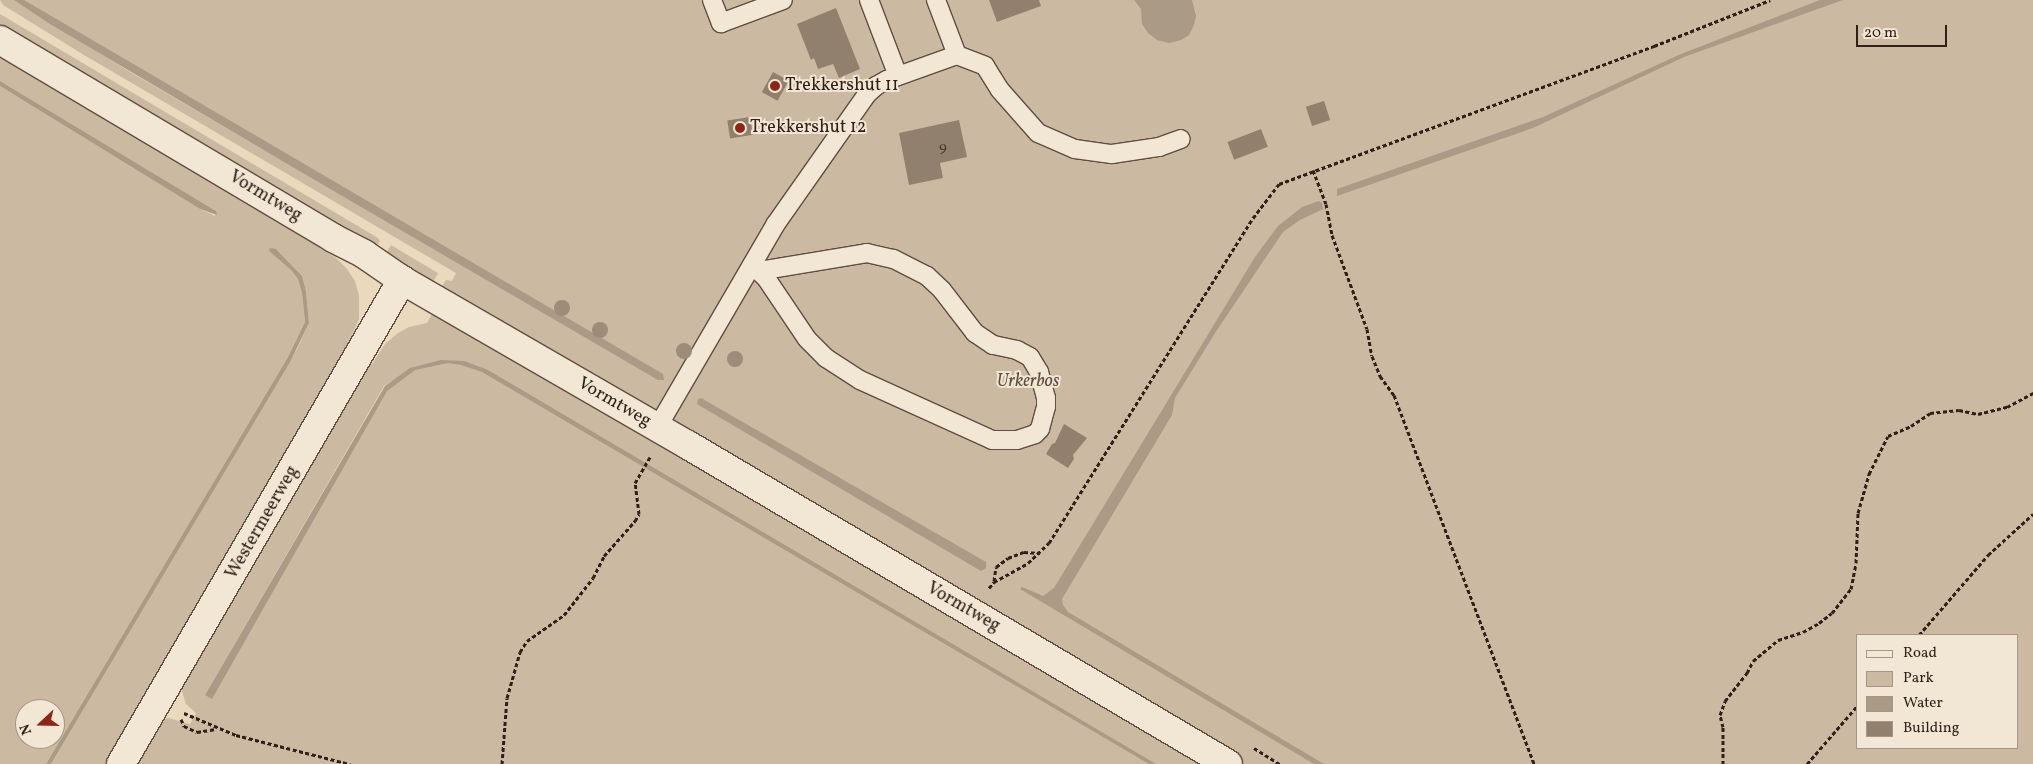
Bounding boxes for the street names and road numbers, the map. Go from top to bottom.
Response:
street label: Vormtweg [225,167,305,227]
street label: Vormtweg [573,373,655,433]
street label: Westermeerweg [222,463,304,583]
street label: Vormtweg [922,578,1004,638]

